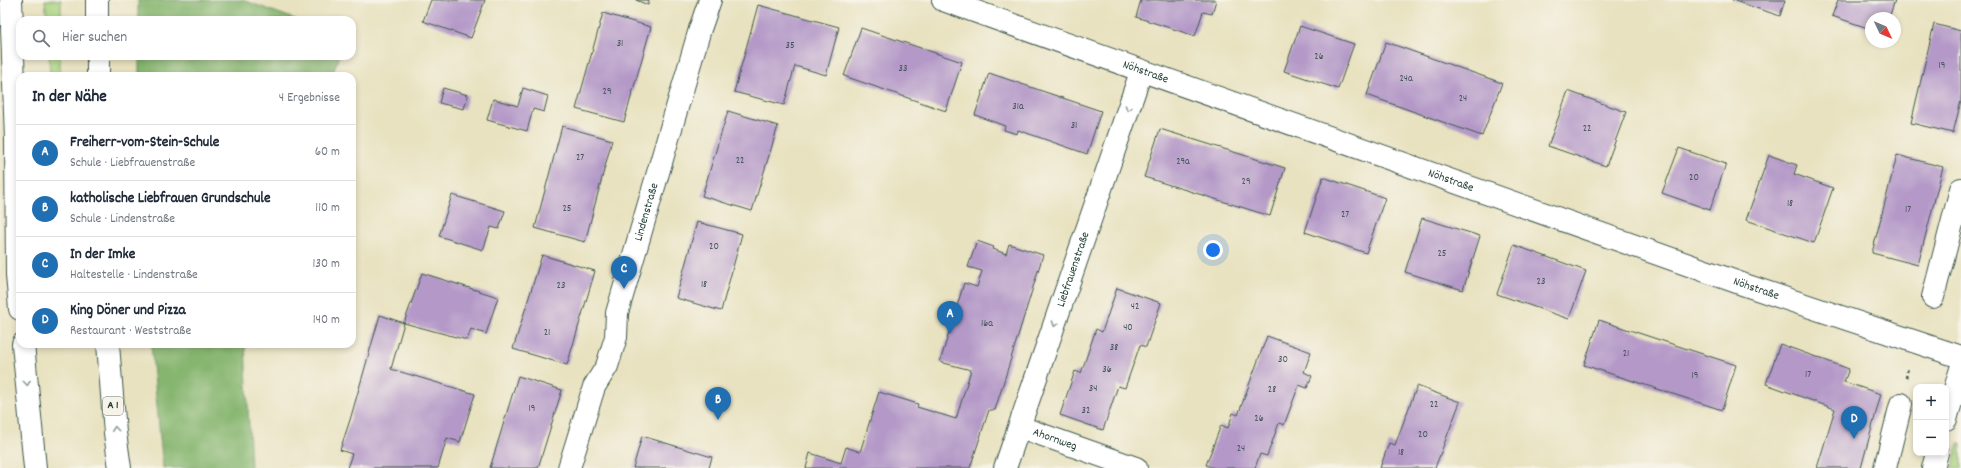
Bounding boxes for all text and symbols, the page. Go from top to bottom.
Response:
north arrow [1865,12,1901,48]
search box [16,16,356,60]
icon: search [30,27,52,49]
text: Hier suchen [62,27,127,49]
house number: 31 [617,37,623,51]
house number: 35 [785,39,795,53]
house number: 26 [1314,50,1324,64]
street label: Nöhstraße [1120,56,1171,88]
house number: 19 [1939,59,1945,73]
house number: 33 [899,62,907,76]
house number: 24a [1399,72,1413,86]
house number: 29 [603,85,611,99]
text: In der Nähe [32,86,107,110]
text: 4 Ergebnisse [279,89,340,108]
house number: 24 [1459,92,1467,106]
house number: 31a [1012,100,1024,114]
one-way arrow [1124,105,1133,112]
house number: 31 [1071,119,1077,133]
house number: 22 [1583,122,1591,136]
text: Freiherr-vom-Stein-Schule [70,132,219,154]
text: A [41,143,49,162]
text: 60 m [315,143,340,162]
house number: 27 [576,151,584,165]
text: Schule · Liebfrauenstraße [70,154,195,173]
house number: 22 [736,154,744,168]
house number: 29a [1176,155,1190,169]
street label: Nöhstraße [1426,165,1476,196]
house number: 20 [1689,171,1699,185]
house number: 29 [1242,175,1250,189]
street label: Lindenstraße [630,181,663,243]
text: katholische Liebfrauen Grundschule [70,188,271,210]
house number: 18 [1787,197,1793,211]
text: B [42,199,48,218]
text: 110 m [315,199,340,218]
house number: 25 [563,202,572,216]
house number: 17 [1905,203,1911,217]
house number: 27 [1341,208,1349,222]
text: Schule · Lindenstraße [70,210,175,229]
street label: Liebfrauenstraße [1052,229,1094,309]
house number: 20 [709,240,719,254]
your location [1203,240,1223,260]
text: In der Imke [70,244,135,266]
house number: 25 [1438,247,1447,261]
text: C [42,255,48,274]
text: 130 m [312,255,340,274]
pin: C [611,256,637,289]
text: Haltestelle · Lindenstraße [70,266,198,285]
street label: Nöhstraße [1731,273,1781,304]
house number: 23 [1537,275,1545,289]
house number: 18 [701,278,707,292]
house number: 23 [557,279,565,293]
text: King Döner und Pizza [70,300,185,322]
house number: 42 [1131,300,1139,314]
pin: A [937,301,963,334]
text: D [42,311,48,330]
text: 140 m [313,311,340,330]
house number: 16a [981,317,993,331]
one-way arrow [1051,321,1059,328]
house number: 40 [1123,321,1133,335]
text: Restaurant · Weststraße [70,322,191,341]
house number: 21 [544,326,550,340]
house number: 38 [1110,341,1118,355]
house number: 21 [1623,347,1629,361]
house number: 30 [1278,353,1288,367]
house number: 36 [1102,363,1112,377]
house number: 17 [1805,368,1811,382]
house number: 19 [1692,369,1698,383]
one-way arrow [22,380,31,386]
house number: 34 [1089,382,1097,396]
house number: 28 [1268,383,1276,397]
map controls [1913,384,1949,456]
button: + [1913,384,1949,420]
pin: B [705,387,731,420]
road number: A 1 [103,397,123,415]
house number: 22 [1430,398,1438,412]
house number: 19 [529,402,535,416]
house number: 32 [1082,404,1090,418]
pin: D [1841,406,1867,439]
house number: 26 [1254,412,1264,426]
button: − [1913,420,1949,456]
street label: Ahornweg [1031,424,1079,455]
one-way arrow [110,426,119,432]
house number: 20 [1418,428,1428,442]
house number: 24 [1237,442,1245,456]
house number: 18 [1398,446,1404,460]

